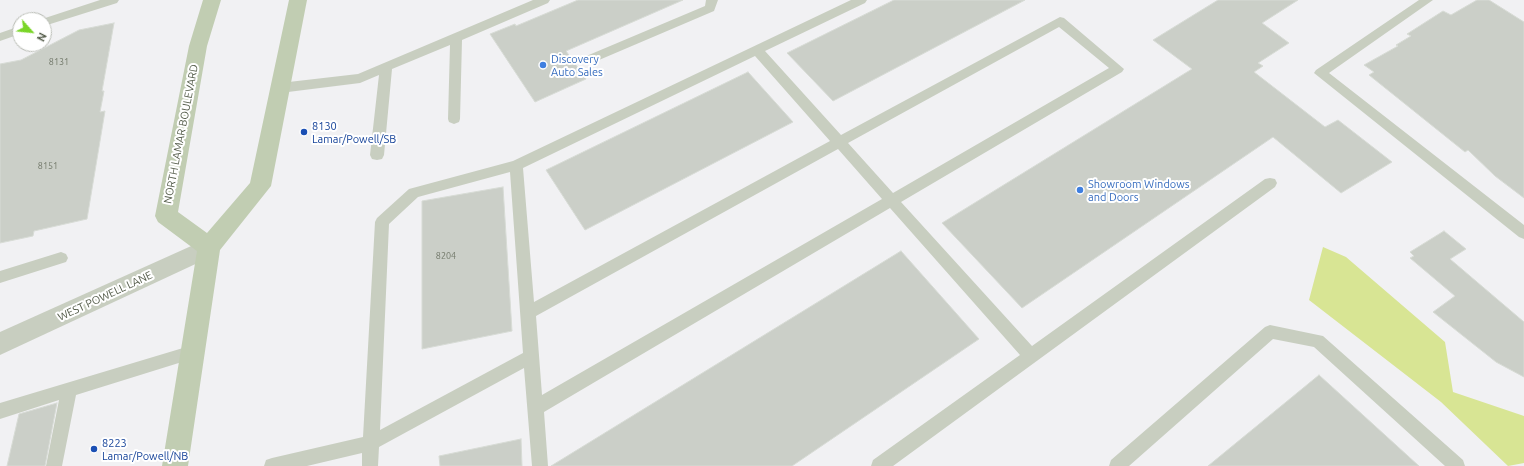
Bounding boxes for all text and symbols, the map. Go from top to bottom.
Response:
north arrow [12,12,52,52]
text: N [35,31,49,43]
place label: Discovery Auto Sales [551,52,603,78]
house number: 8131 [49,57,69,67]
marker: Discovery Auto Sales [538,60,548,70]
street label: NORTH LAMAR BOULEVARD [161,63,201,205]
place label: 8130 Lamar/Powell/SB [312,119,396,145]
marker: 8130 Lamar/Powell/SB [299,127,309,137]
house number: 8151 [38,161,58,171]
place label: Showroom Windows and Doors [1088,177,1190,203]
marker: Showroom Windows and Doors [1075,185,1085,195]
house number: 8204 [436,251,456,261]
street label: WEST POWELL LANE [56,268,154,324]
place label: 8223 Lamar/Powell/NB [102,436,188,462]
marker: 8223 Lamar/Powell/NB [89,444,99,454]

